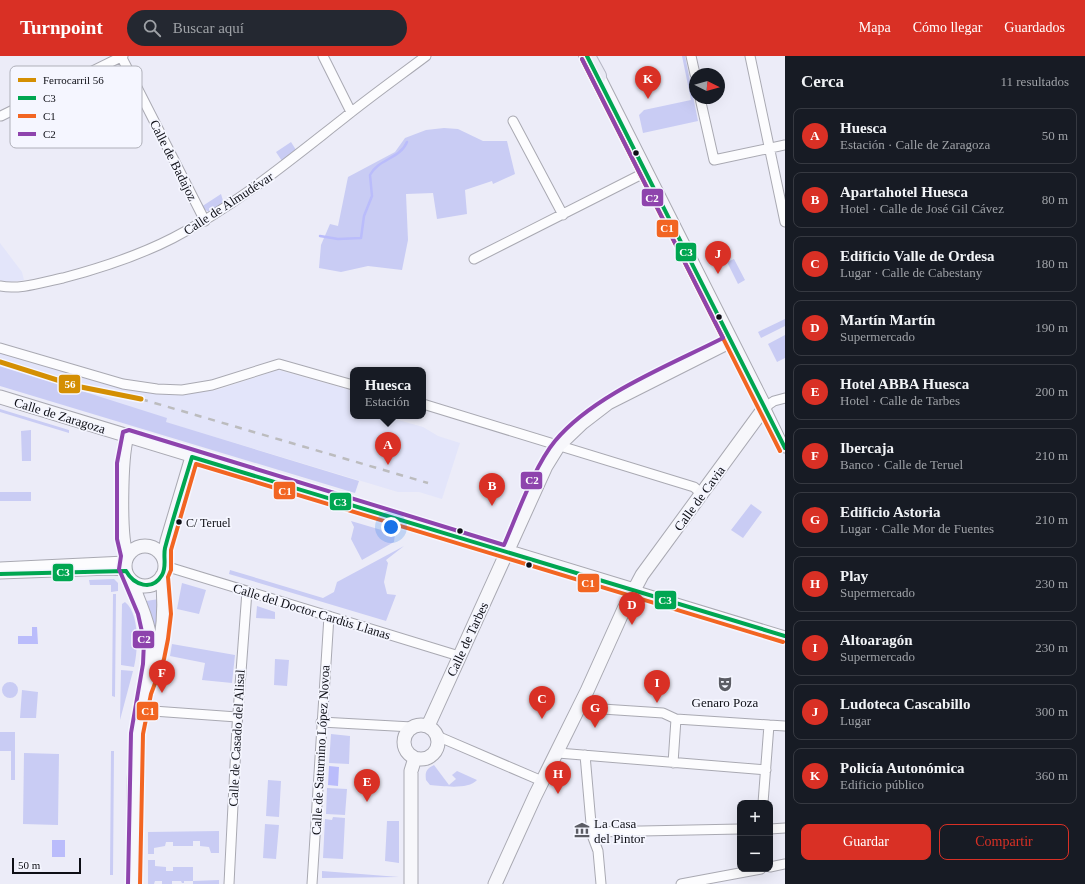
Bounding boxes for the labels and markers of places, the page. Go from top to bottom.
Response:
pin: K [635,66,661,99]
unlabelled marker [631,148,641,158]
pin: J [705,241,731,274]
unlabelled marker [714,312,724,322]
pin: A [375,432,401,465]
pin: B [479,473,505,506]
place label: C/ Teruel [186,516,231,530]
marker: C/ Teruel [174,517,184,527]
unlabelled marker [455,526,465,536]
unlabelled marker [524,560,534,570]
pin: D [619,592,645,625]
pin: F [149,660,175,693]
pin: I [644,670,670,703]
theatre icon: Genaro Poza [716,675,734,693]
pin: C [529,686,555,719]
pin: G [582,695,608,728]
place label: Genaro Poza [692,695,759,710]
pin: H [545,761,571,794]
pin: E [354,769,380,802]
place label: La Casa del Pintor [594,816,646,846]
museum icon: La Casa del Pintor [573,821,591,839]

